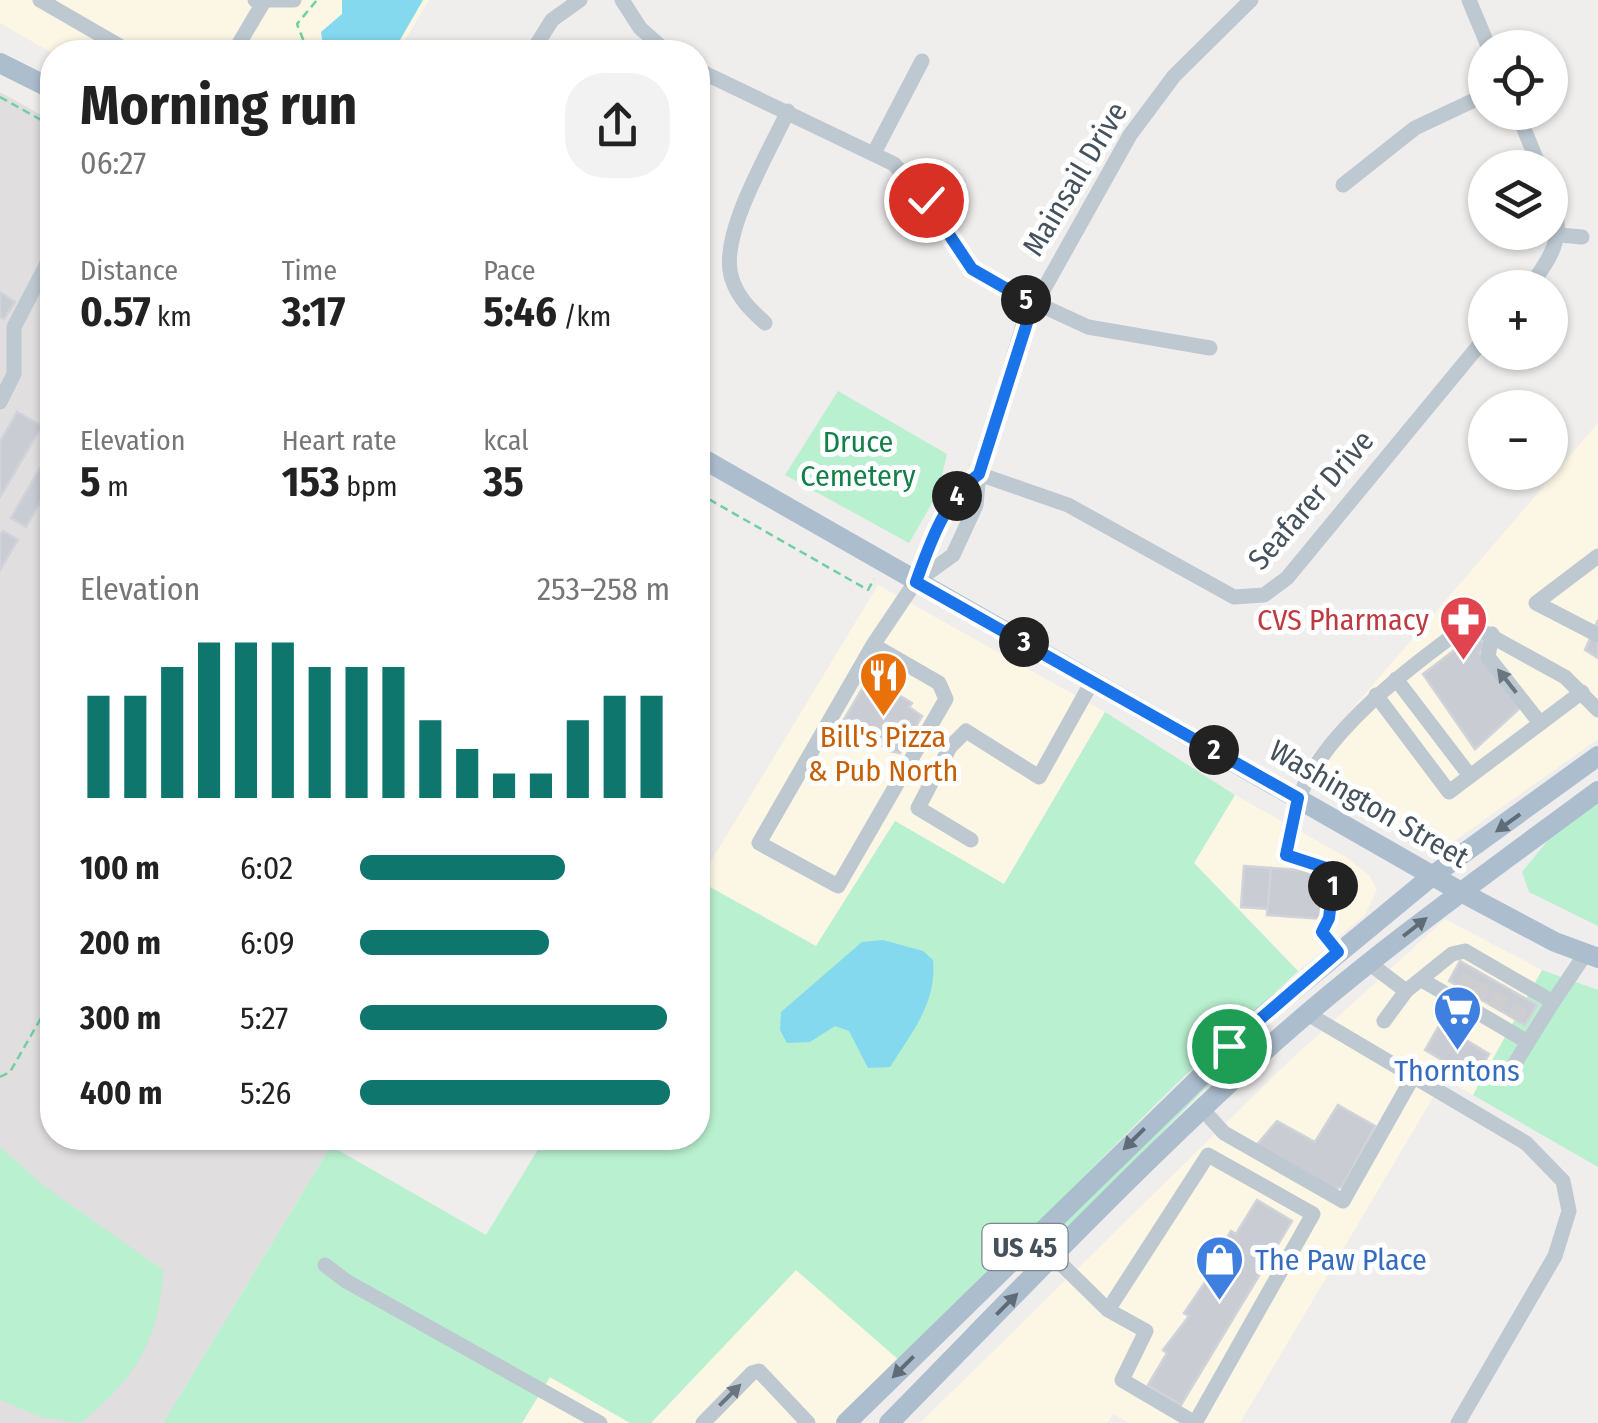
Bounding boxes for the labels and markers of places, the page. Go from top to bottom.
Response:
pin [884,158,969,243]
pin: 5 [1001,275,1051,325]
pin: 4 [932,471,982,521]
pharmacy icon: CVS Pharmacy [1438,594,1490,662]
place label: CVS Pharmacy [1257,602,1430,638]
pin: 3 [999,617,1049,667]
restaurant icon: Bill's Pizza & Pub North [857,650,909,718]
place label: Bill's Pizza & Pub North [808,719,958,789]
pin: 2 [1189,725,1239,775]
pin: 1 [1308,861,1358,911]
supermarket icon: Thorntons [1431,984,1483,1052]
pin [1187,1004,1272,1089]
place label: Thorntons [1394,1053,1520,1089]
shop icon: The Paw Place [1194,1234,1246,1302]
place label: The Paw Place [1255,1242,1427,1278]

